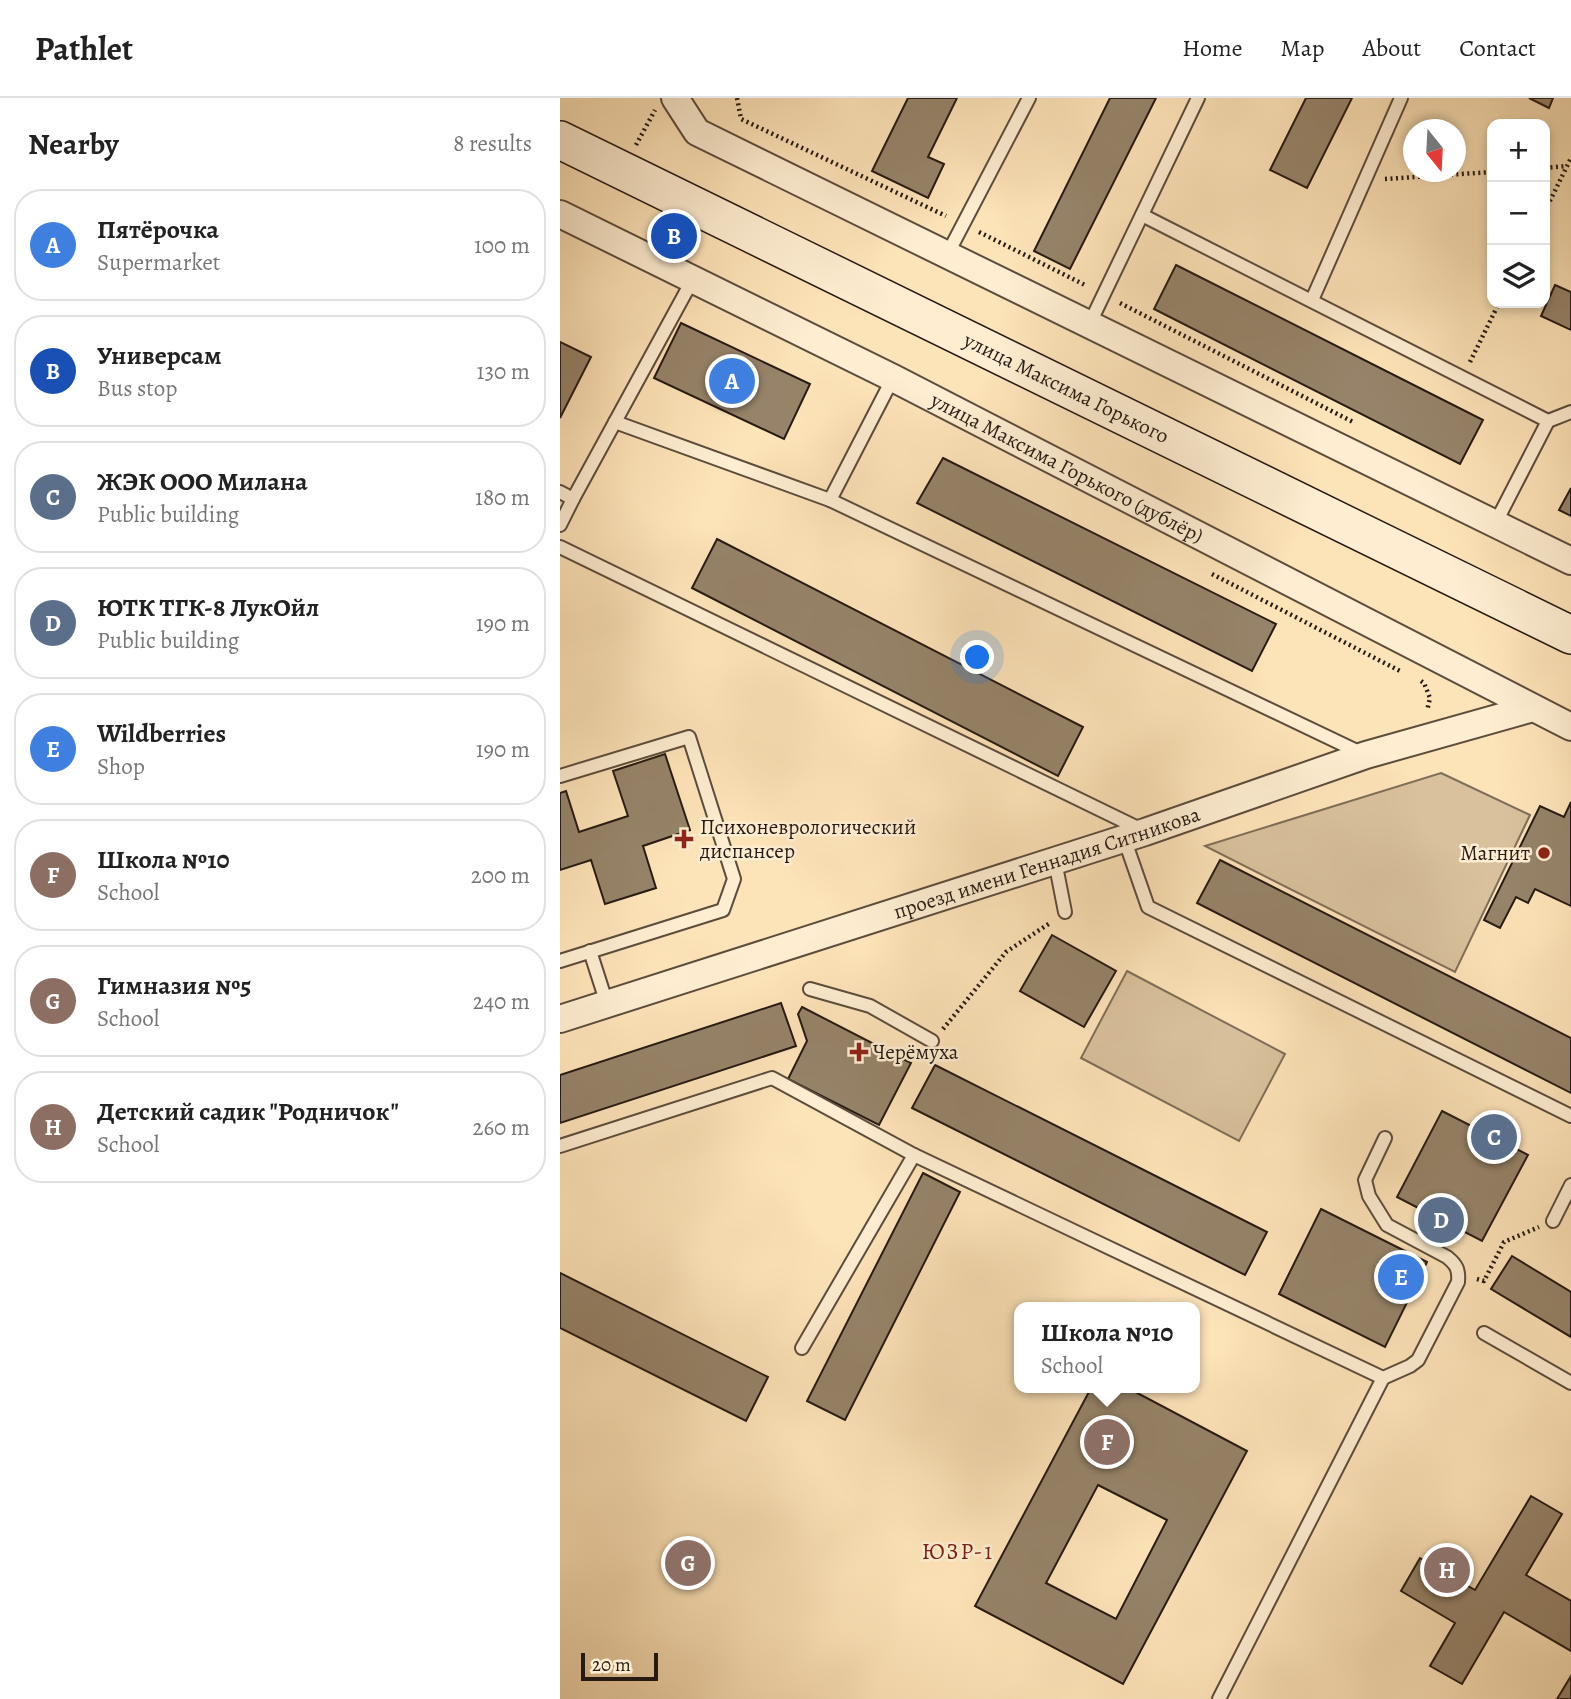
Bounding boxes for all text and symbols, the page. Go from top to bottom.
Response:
text: Pathlet [35,26,133,71]
text: Home [1182,32,1243,64]
text: Map [1281,32,1325,64]
text: About [1363,32,1421,64]
text: Contact [1459,32,1536,64]
north arrow [1403,119,1466,182]
map controls [1487,119,1550,308]
button: + [1487,119,1550,182]
text: Nearby [28,124,119,164]
text: 8 results [453,128,532,159]
button: − [1487,182,1550,245]
pin: B [651,210,697,262]
text: Пятёрочка [97,212,219,247]
text: A [46,230,60,261]
text: 100 m [474,230,530,261]
button: layers [1487,245,1550,308]
text: Supermarket [97,247,220,278]
street label: улица Максима Горького [958,325,1174,450]
text: Универсам [97,338,221,373]
pin: A [709,355,755,407]
text: B [46,356,60,387]
text: 130 m [477,356,530,387]
text: Bus stop [97,373,177,404]
street label: улица Максима Горького (дублёр) [925,385,1208,549]
text: ЖЭК ООО Милана [97,464,308,499]
text: C [46,482,60,513]
text: 180 m [475,482,530,513]
text: Public building [97,499,239,530]
text: ЮТК ТГК-8 ЛукОйл [97,590,319,625]
text: D [45,608,61,639]
text: 190 m [476,608,530,639]
text: Public building [97,625,239,656]
your location [960,640,994,674]
text: Wildberries [97,716,226,751]
text: E [46,734,60,765]
text: 190 m [476,734,530,765]
text: Shop [97,751,145,782]
street label: проезд имени Геннадия Ситникова [890,800,1204,926]
place label: Психоневрологический диспансер [699,813,916,865]
marker: Психоневрологический диспансер [674,829,694,849]
place label: Магнит [1460,839,1530,867]
text: Школа №10 [97,842,230,877]
marker: Магнит [1536,845,1552,861]
text: F [47,860,59,891]
text: 200 m [471,860,530,891]
text: School [97,877,159,908]
text: Гимназия №5 [97,968,251,1003]
text: G [45,986,61,1017]
text: 240 m [473,986,530,1017]
text: School [97,1003,159,1034]
place label: Черёмуха [873,1038,959,1066]
marker: Черёмуха [851,1044,867,1060]
text: Детский садик "Родничок" [97,1094,399,1129]
pin: C [1471,1111,1517,1163]
text: H [44,1112,62,1143]
text: 260 m [472,1112,530,1143]
text: School [97,1129,159,1160]
pin: D [1418,1194,1464,1246]
pin: E [1378,1251,1424,1303]
popup [1014,1302,1200,1393]
text: Школа №10 [1041,1315,1173,1350]
text: School [1041,1350,1103,1381]
pin: F [1084,1416,1130,1468]
district label: ЮЗР-1 [922,1536,994,1567]
pin: G [665,1537,711,1589]
pin: H [1424,1544,1470,1596]
scale bar [581,1650,658,1682]
text: 20 m [592,1652,631,1678]

